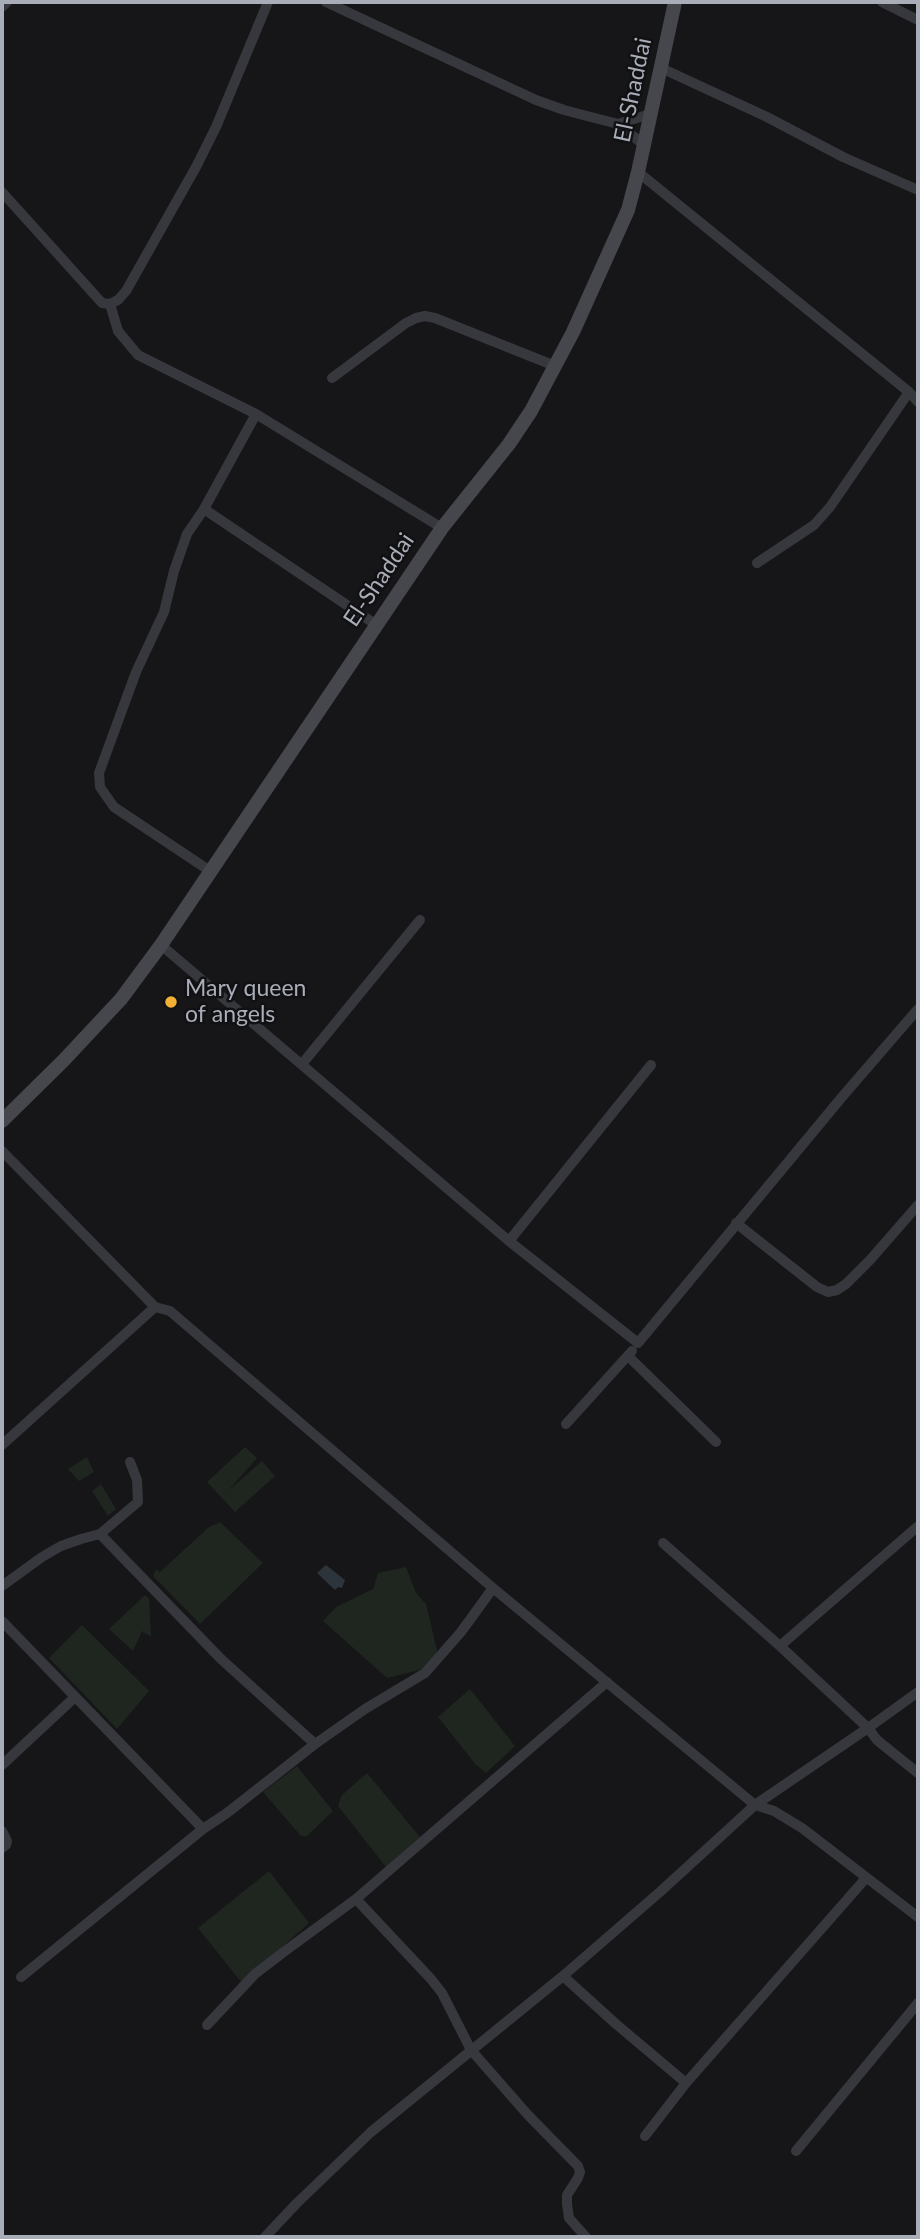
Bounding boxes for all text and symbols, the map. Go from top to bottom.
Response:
street label: El-Shaddai [608,35,658,145]
street label: El-Shaddai [338,528,420,632]
place label: Mary queen of angels [185,975,306,1029]
marker: Mary queen of angels [163,994,179,1010]

